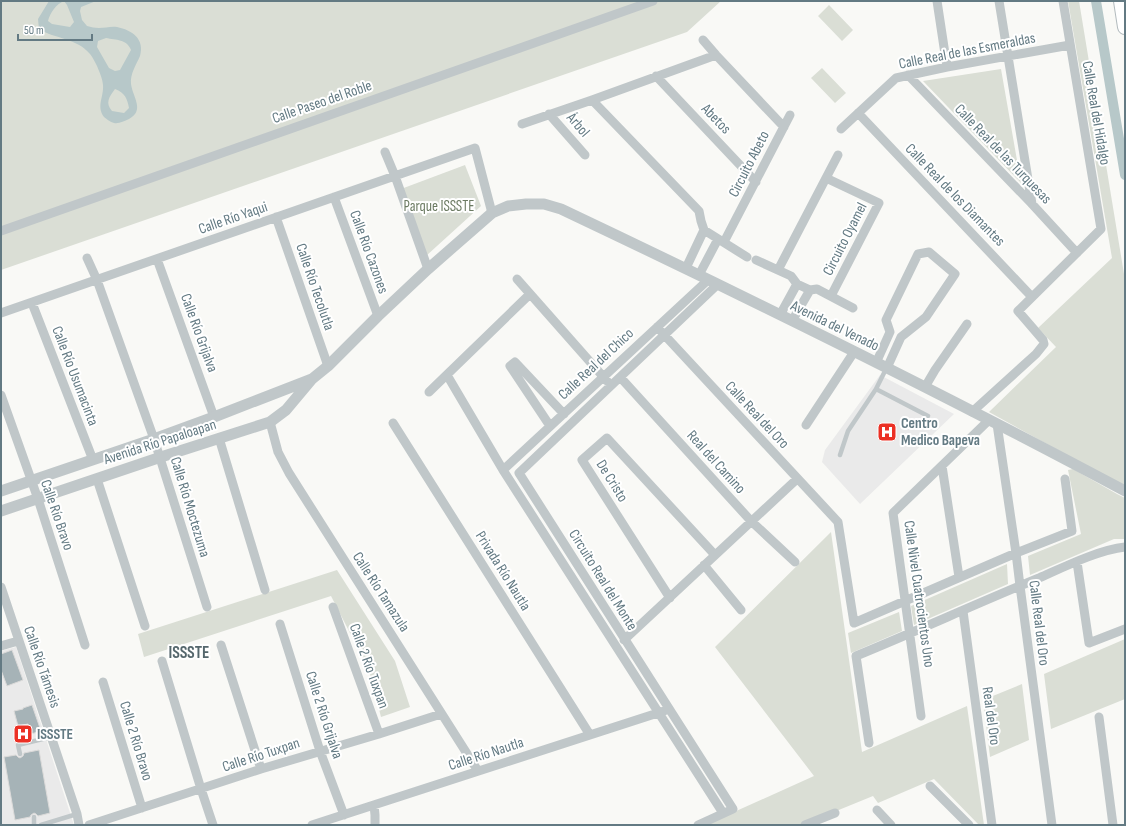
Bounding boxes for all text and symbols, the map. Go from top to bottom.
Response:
scale bar [18,16,92,42]
text: 50 m [24,23,44,38]
street label: Calle Real de las Esmeraldas [897,28,1037,74]
street label: Calle Real del Hidalgo [1077,59,1115,167]
street label: Calle Paseo del Roble [270,76,374,128]
street label: Abetos [696,99,735,138]
street label: Calle Real de las Turquesas [950,100,1056,208]
street label: Árbol [562,108,594,141]
street label: Circuito Abeto [724,128,774,200]
street label: Calle Real de los Diamantes [901,140,1009,250]
street label: Calle Río Yaqui [196,197,270,239]
park label: Parque ISSSTE [404,197,474,216]
street label: Circuito Oyamel [818,199,872,279]
street label: Calle Río Cazones [345,208,393,296]
street label: Calle Río Tecolutla [291,241,339,333]
street label: Calle Río Grijalva [176,291,222,375]
street label: Avenida del Venado [787,296,882,356]
street label: Calle Río Usumacinta [47,323,103,429]
street label: Calle Real del Chico [554,324,638,404]
street label: Calle Real del Oro [721,377,793,453]
place label: Centro Medico Bapeva [901,414,980,450]
street label: Avenida Río Papaloapan [100,415,219,469]
hospital icon: Centro Medico Bapeva [876,421,898,443]
street label: Real del Camino [682,426,750,498]
street label: Calle Río Moctezuma [166,455,214,560]
street label: De Cristo [592,456,632,506]
street label: Calle Río Bravo [36,477,78,553]
street label: Calle Nivel Cuatrocientos Uno [899,519,939,669]
street label: Circuito Real del Monte [564,526,642,634]
street label: Privada Río Nautla [471,528,535,615]
street label: Calle Río Tamazula [348,548,414,636]
street label: Calle Real del Oro [1024,579,1054,667]
street label: Calle 2 Río Tuxpan [345,621,393,711]
street label: Calle Río Támesis [19,624,65,710]
district label: ISSSTE [169,643,209,663]
street label: Calle 2 Río Grijalva [301,669,347,761]
street label: Real del Oro [977,686,1005,746]
street label: Calle 2 Río Bravo [115,699,157,783]
hospital icon: ISSSTE [12,723,34,745]
place label: ISSSTE [37,725,73,744]
street label: Calle Río Nautla [446,733,526,775]
street label: Calle Río Tuxpan [220,734,302,776]

